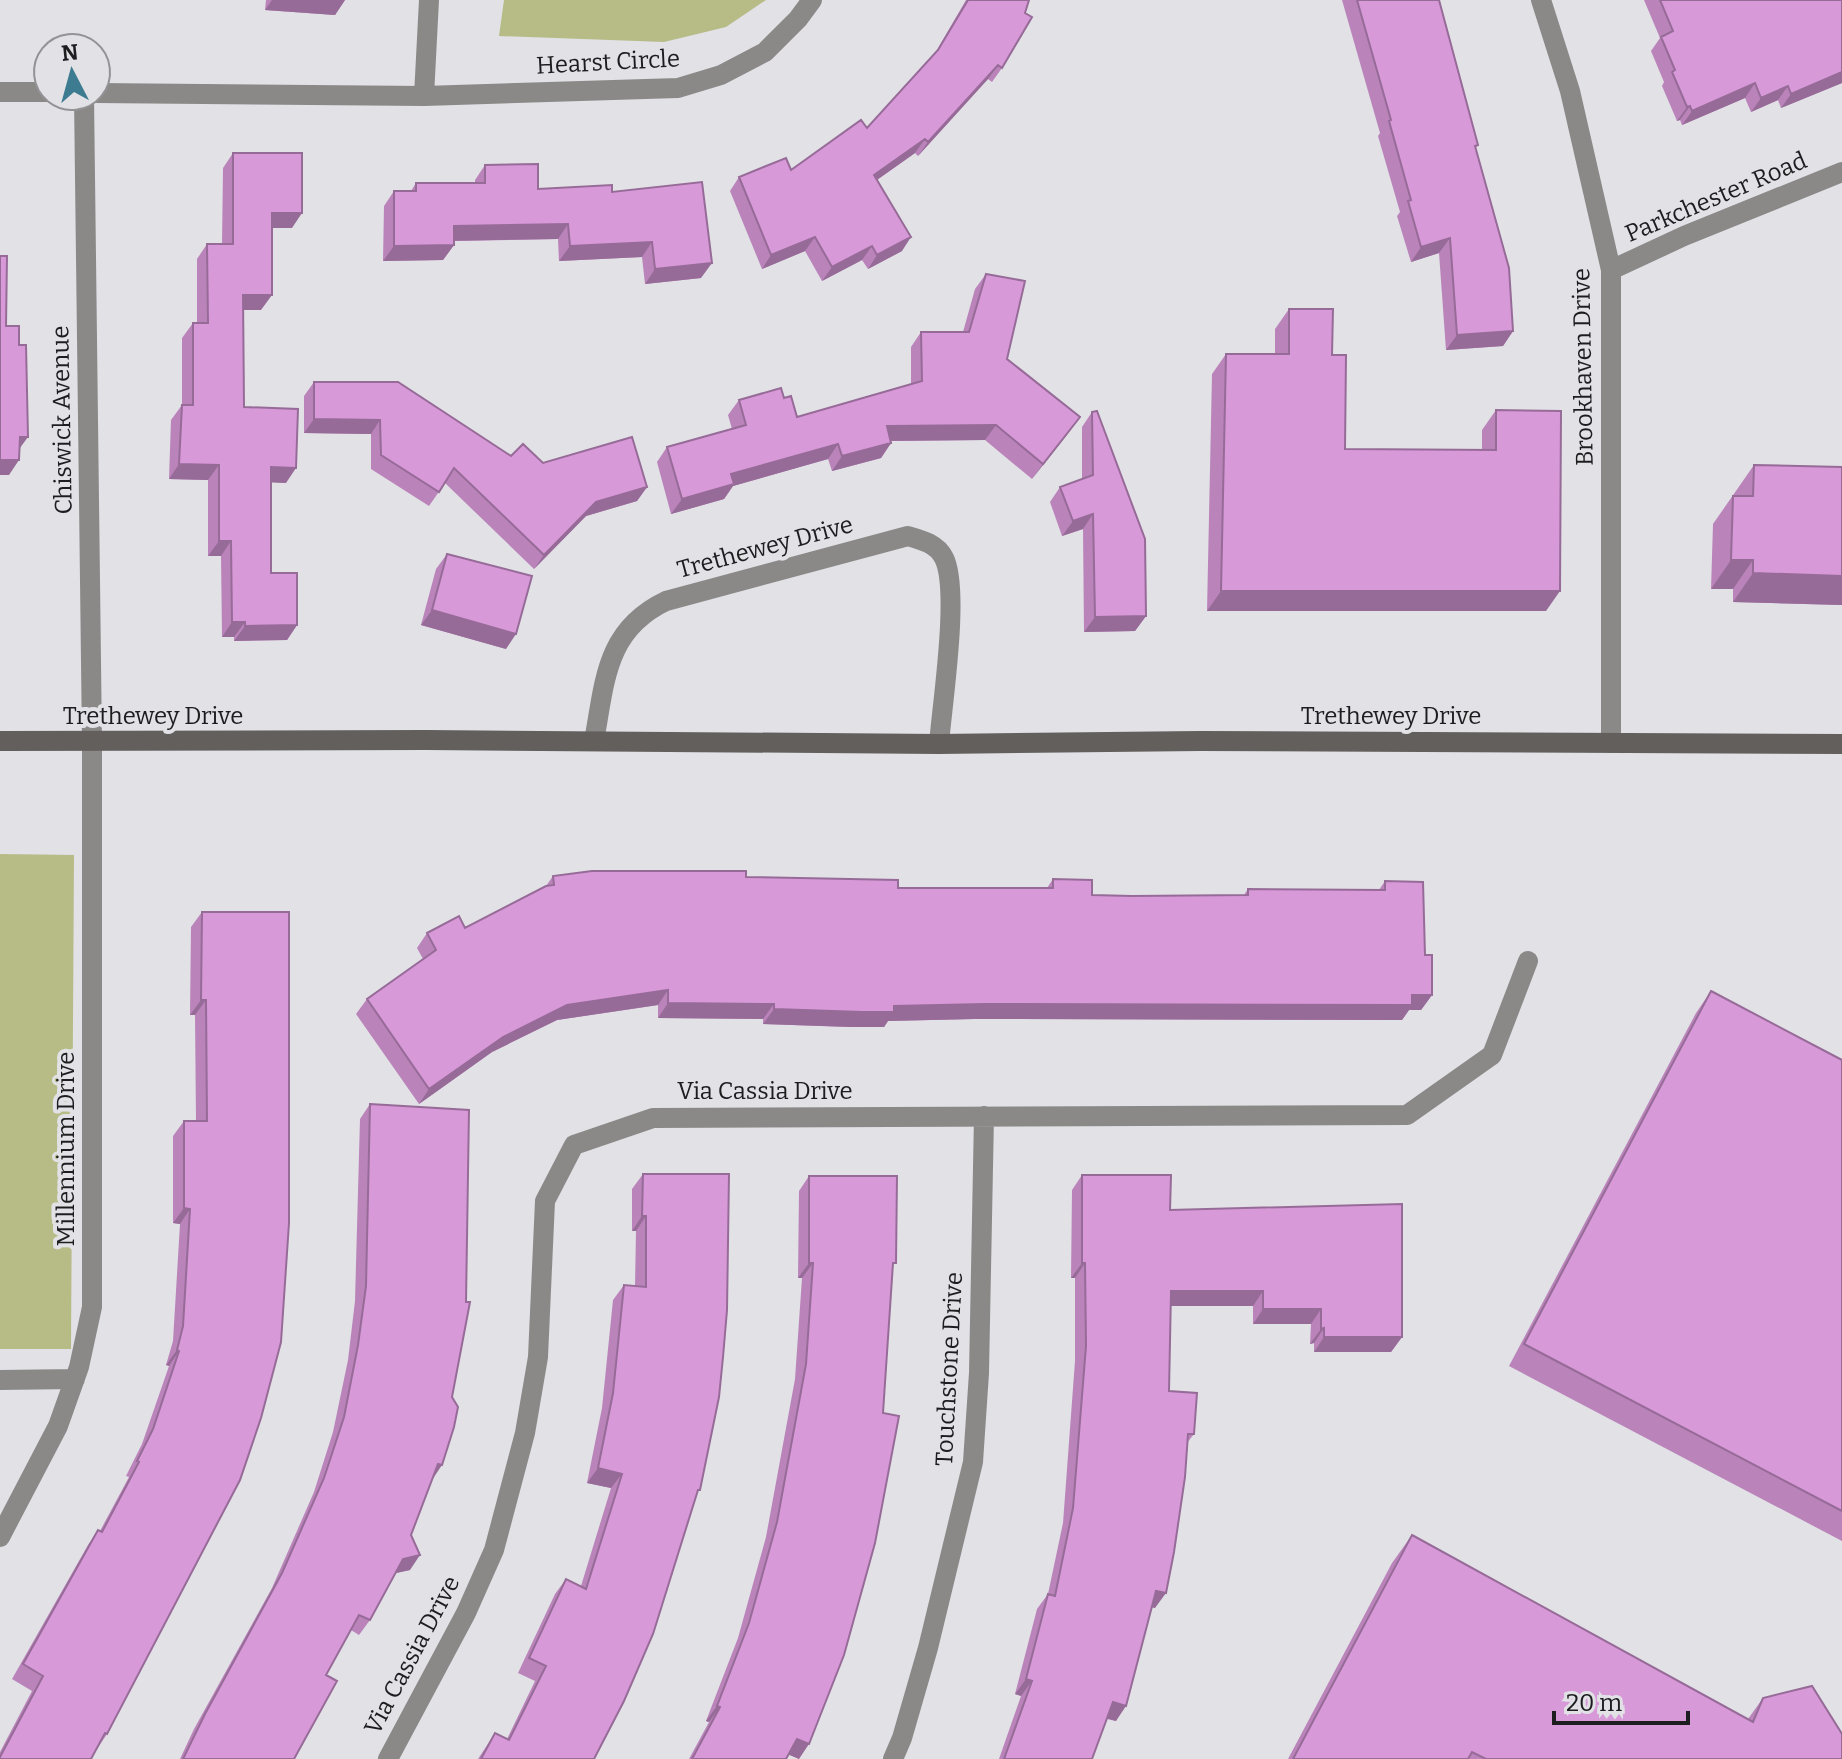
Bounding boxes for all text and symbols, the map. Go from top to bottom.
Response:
north arrow [32,32,112,112]
text: N [60,38,80,67]
street label: Hearst Circle [535,44,681,80]
street label: Parkchester Road [1621,146,1811,248]
street label: Brookhaven Drive [1567,268,1599,466]
street label: Chiswick Avenue [46,325,78,515]
street label: Trethewey Drive [674,510,856,584]
street label: Trethewey Drive [63,702,243,730]
street label: Trethewey Drive [1301,702,1481,730]
street label: Millennium Drive [52,1052,80,1246]
street label: Via Cassia Drive [677,1077,853,1105]
street label: Touchstone Drive [930,1271,968,1467]
street label: Via Cassia Drive [358,1571,466,1739]
scale bar [1554,1675,1688,1725]
text: 20 m [1566,1689,1622,1717]

